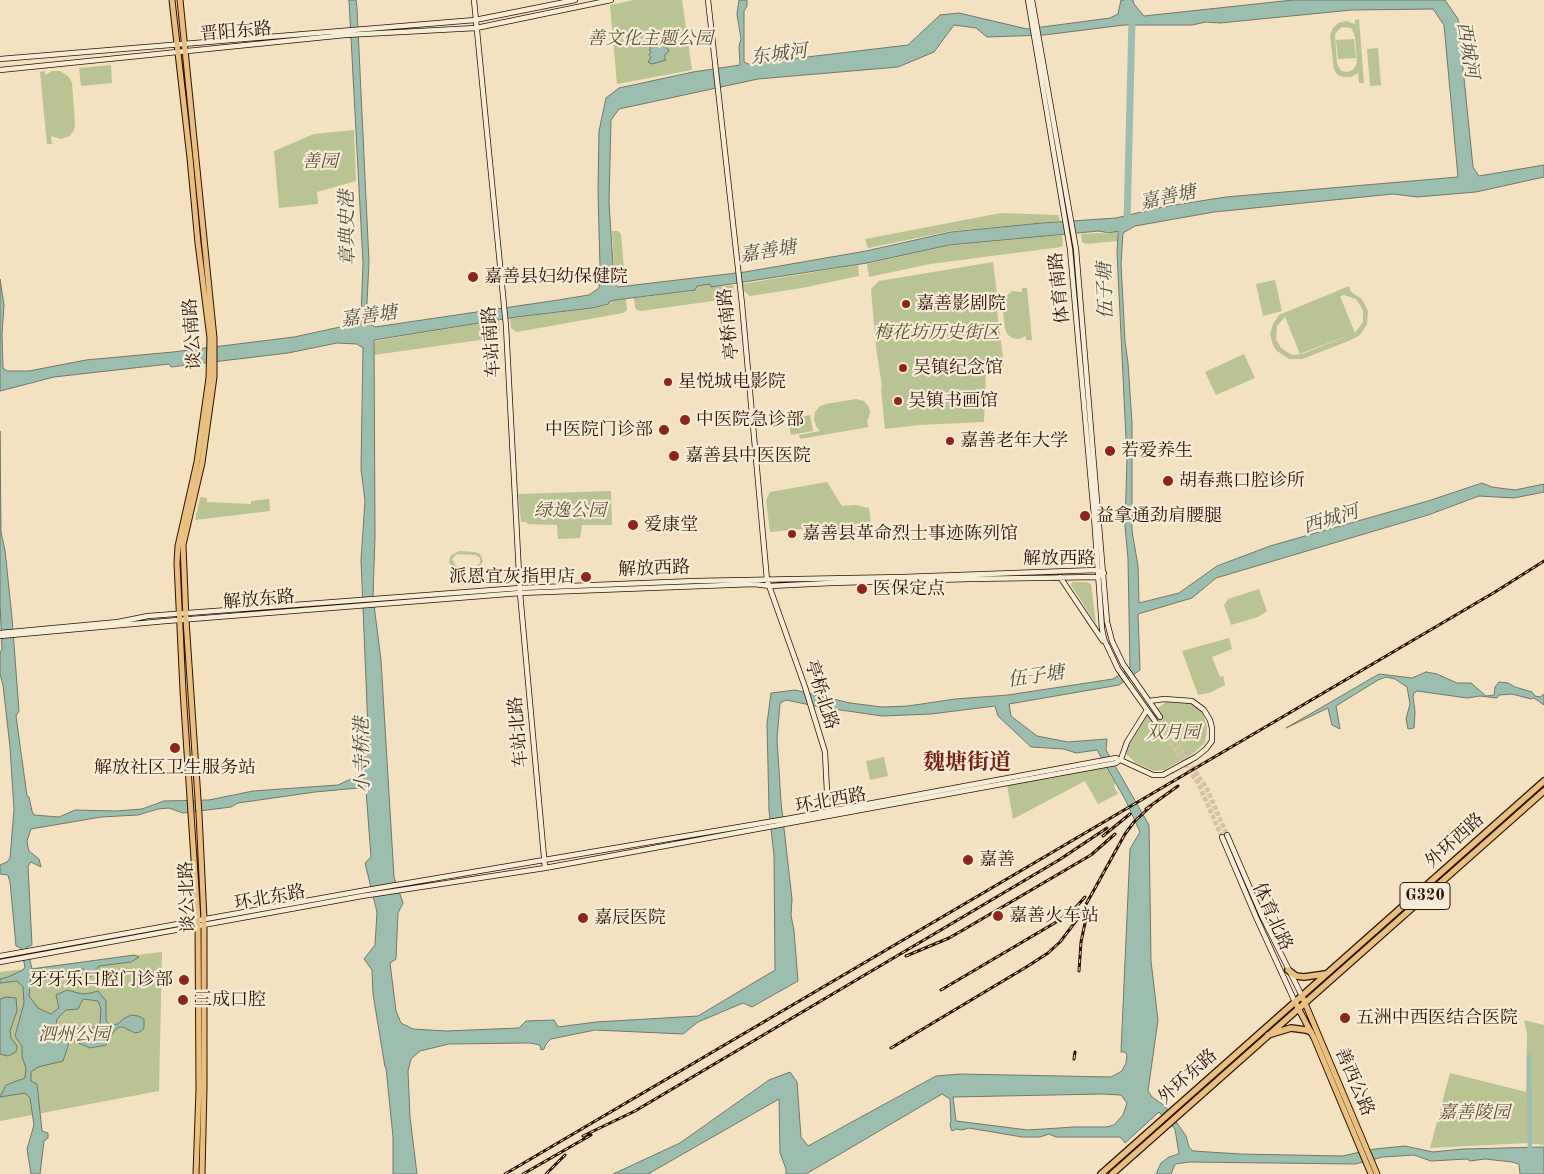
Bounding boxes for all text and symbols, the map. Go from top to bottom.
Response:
street label: 晋阳东路 [199,18,273,46]
water label: 西城河 [1451,20,1483,80]
park label: 善文化主题公园 [587,28,713,50]
water label: 东城河 [749,40,809,70]
park label: 善园 [302,151,338,173]
water label: 嘉善塘 [1138,181,1198,215]
water label: 章典史港 [336,190,360,266]
water label: 嘉善塘 [738,236,798,268]
street label: 体育南路 [1045,251,1075,325]
water label: 伍子塘 [1094,262,1118,320]
place label: 嘉善县妇幼保健院 [484,266,628,288]
marker: 嘉善县妇幼保健院 [466,270,480,284]
street label: 亭桥南路 [714,287,744,361]
place label: 嘉善影剧院 [916,293,1006,315]
street label: 谈公南路 [180,297,206,371]
marker: 嘉善影剧院 [900,298,912,310]
water label: 嘉善塘 [339,302,399,332]
street label: 车站南路 [479,305,505,379]
park label: 梅花坊历史街区 [874,322,1000,344]
place label: 吴镇纪念馆 [913,357,1003,379]
marker: 吴镇纪念馆 [897,362,909,374]
place label: 星悦城电影院 [678,371,786,393]
marker: 星悦城电影院 [662,376,674,388]
place label: 吴镇书画馆 [908,390,998,412]
marker: 吴镇书画馆 [892,395,904,407]
place label: 中医院急诊部 [696,409,804,431]
marker: 中医院急诊部 [678,413,692,427]
place label: 中医院门诊部 [545,419,653,441]
marker: 中医院门诊部 [657,423,671,437]
place label: 嘉善老年大学 [960,430,1068,452]
marker: 嘉善老年大学 [944,435,956,447]
place label: 若爱养生 [1121,440,1193,462]
marker: 若爱养生 [1103,444,1117,458]
place label: 嘉善县中医医院 [685,445,811,467]
marker: 嘉善县中医医院 [667,449,681,463]
place label: 胡春燕口腔诊所 [1179,470,1305,492]
marker: 胡春燕口腔诊所 [1161,474,1175,488]
park label: 绿逸公园 [534,500,606,522]
water label: 西城河 [1300,501,1362,539]
place label: 益拿通劲肩腰腿 [1096,505,1222,527]
marker: 益拿通劲肩腰腿 [1078,509,1092,523]
place label: 爱康堂 [644,514,698,536]
marker: 爱康堂 [626,518,640,532]
place label: 嘉善县革命烈士事迹陈列馆 [802,523,1018,545]
marker: 嘉善县革命烈士事迹陈列馆 [786,528,798,540]
street label: 解放西路 [1023,548,1095,570]
street label: 解放西路 [618,557,690,581]
place label: 派恩宜灰指甲店 [449,566,575,588]
marker: 派恩宜灰指甲店 [579,570,593,584]
place label: 医保定点 [873,578,945,600]
marker: 医保定点 [855,582,869,596]
street label: 解放东路 [222,586,296,614]
street label: 亭桥北路 [800,657,842,733]
water label: 伍子塘 [1006,662,1066,692]
street label: 车站北路 [505,695,533,769]
water label: 小寺桥港 [351,717,375,793]
park label: 双月园 [1146,722,1200,744]
marker: 解放社区卫生服务站 [168,741,182,755]
district label: 魏塘街道 [923,750,1011,776]
place label: 解放社区卫生服务站 [94,757,256,779]
street label: 环北西路 [794,784,868,818]
street label: 外环西路 [1421,809,1489,873]
place label: 嘉善 [979,849,1015,871]
marker: 嘉善 [961,853,975,867]
street label: 谈公北路 [176,861,200,933]
street label: 体育北路 [1247,880,1297,954]
street label: 环北东路 [233,881,307,915]
road number: G320 [1400,882,1450,909]
place label: 嘉善火车站 [1009,905,1099,927]
place label: 嘉辰医院 [594,907,666,929]
marker: 嘉善火车站 [991,909,1005,923]
marker: 嘉辰医院 [576,911,590,925]
place label: 牙牙乐口腔门诊部 [29,969,173,991]
marker: 牙牙乐口腔门诊部 [177,973,191,987]
place label: 三成口腔 [194,989,266,1011]
marker: 三成口腔 [176,993,190,1007]
place label: 五洲中西医结合医院 [1356,1007,1518,1029]
marker: 五洲中西医结合医院 [1338,1011,1352,1025]
park label: 泗州公园 [38,1024,110,1046]
street label: 外环东路 [1154,1045,1222,1109]
street label: 善西公路 [1330,1045,1378,1119]
park label: 嘉善陵园 [1438,1102,1510,1124]

